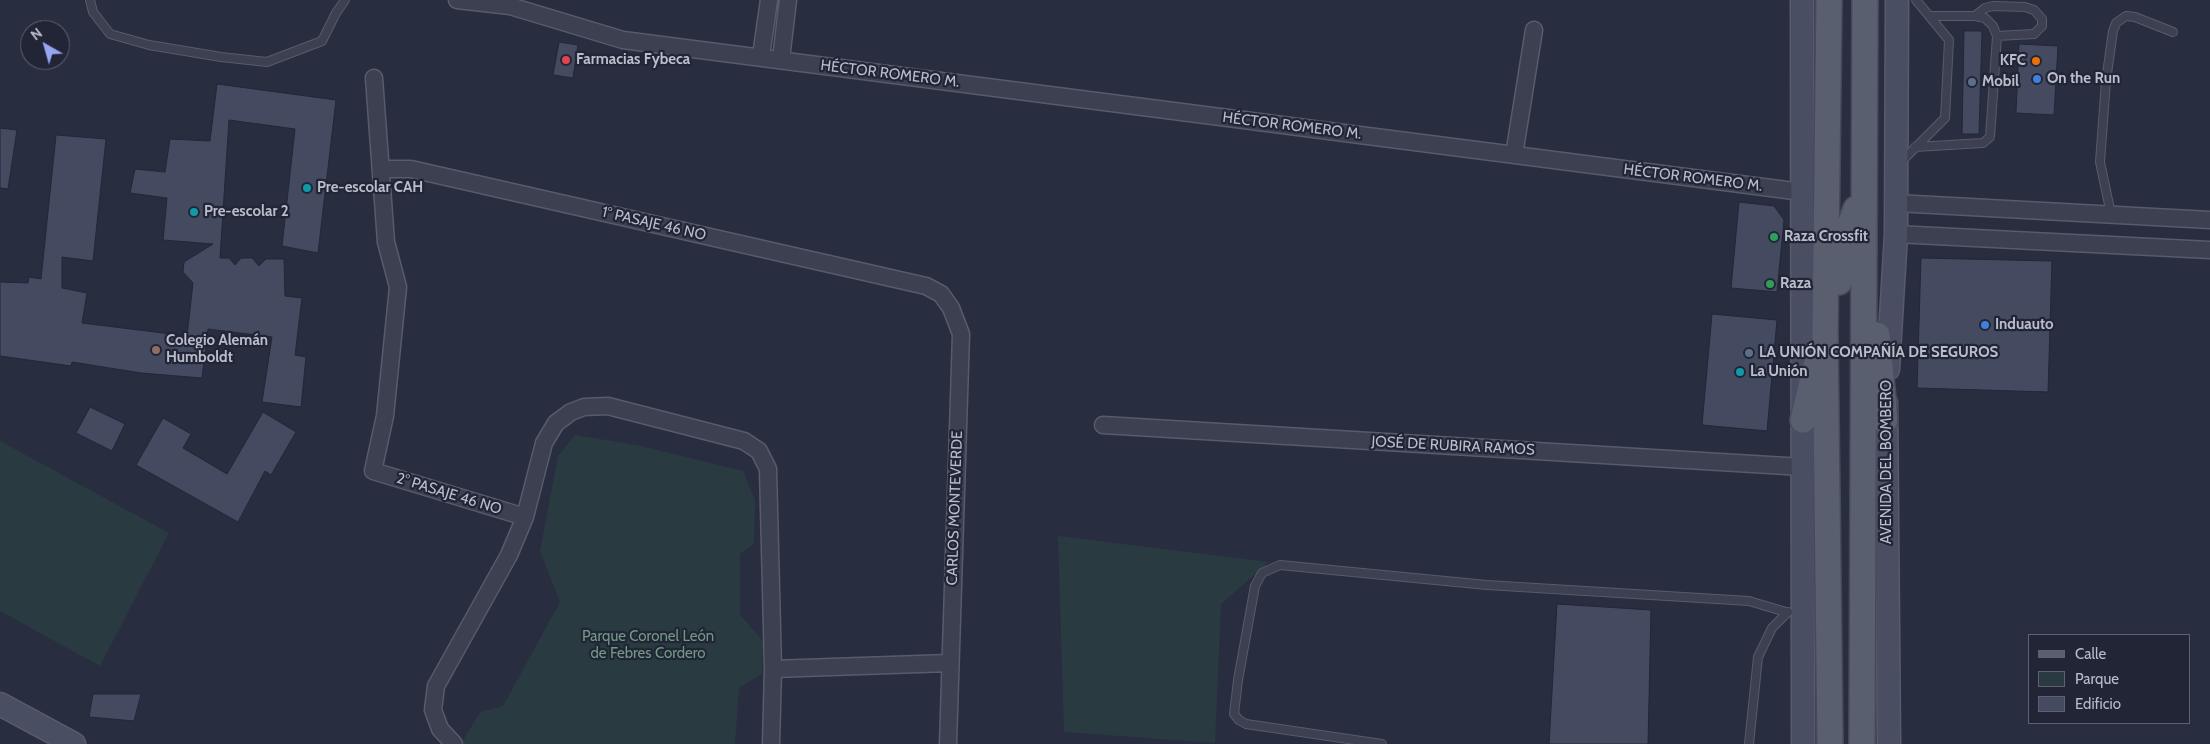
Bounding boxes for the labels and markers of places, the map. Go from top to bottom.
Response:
place label: Farmacias Fybeca [576,51,690,69]
place label: KFC [2000,52,2026,70]
marker: Farmacias Fybeca [560,54,572,66]
marker: KFC [2030,55,2042,67]
place label: On the Run [2047,70,2120,88]
place label: Mobil [1982,73,2019,91]
marker: On the Run [2031,73,2043,85]
marker: Mobil [1966,76,1978,88]
place label: Pre-escolar CAH [317,179,423,197]
marker: Pre-escolar CAH [301,182,313,194]
place label: Pre-escolar 2 [204,203,289,221]
marker: Pre-escolar 2 [188,206,200,218]
place label: Raza Crossfit [1784,228,1868,246]
marker: Raza Crossfit [1768,231,1780,243]
place label: Raza [1780,275,1811,293]
marker: Raza [1764,278,1776,290]
place label: Induauto [1995,316,2054,334]
marker: Induauto [1979,319,1991,331]
place label: Colegio Alemán Humboldt [166,332,268,367]
marker: Colegio Alemán Humboldt [150,344,162,356]
place label: LA UNIÓN COMPAÑÍA DE SEGUROS [1759,344,1998,362]
marker: LA UNIÓN COMPAÑÍA DE SEGUROS [1743,347,1755,359]
place label: La Unión [1750,363,1808,381]
marker: La Unión [1734,366,1746,378]

